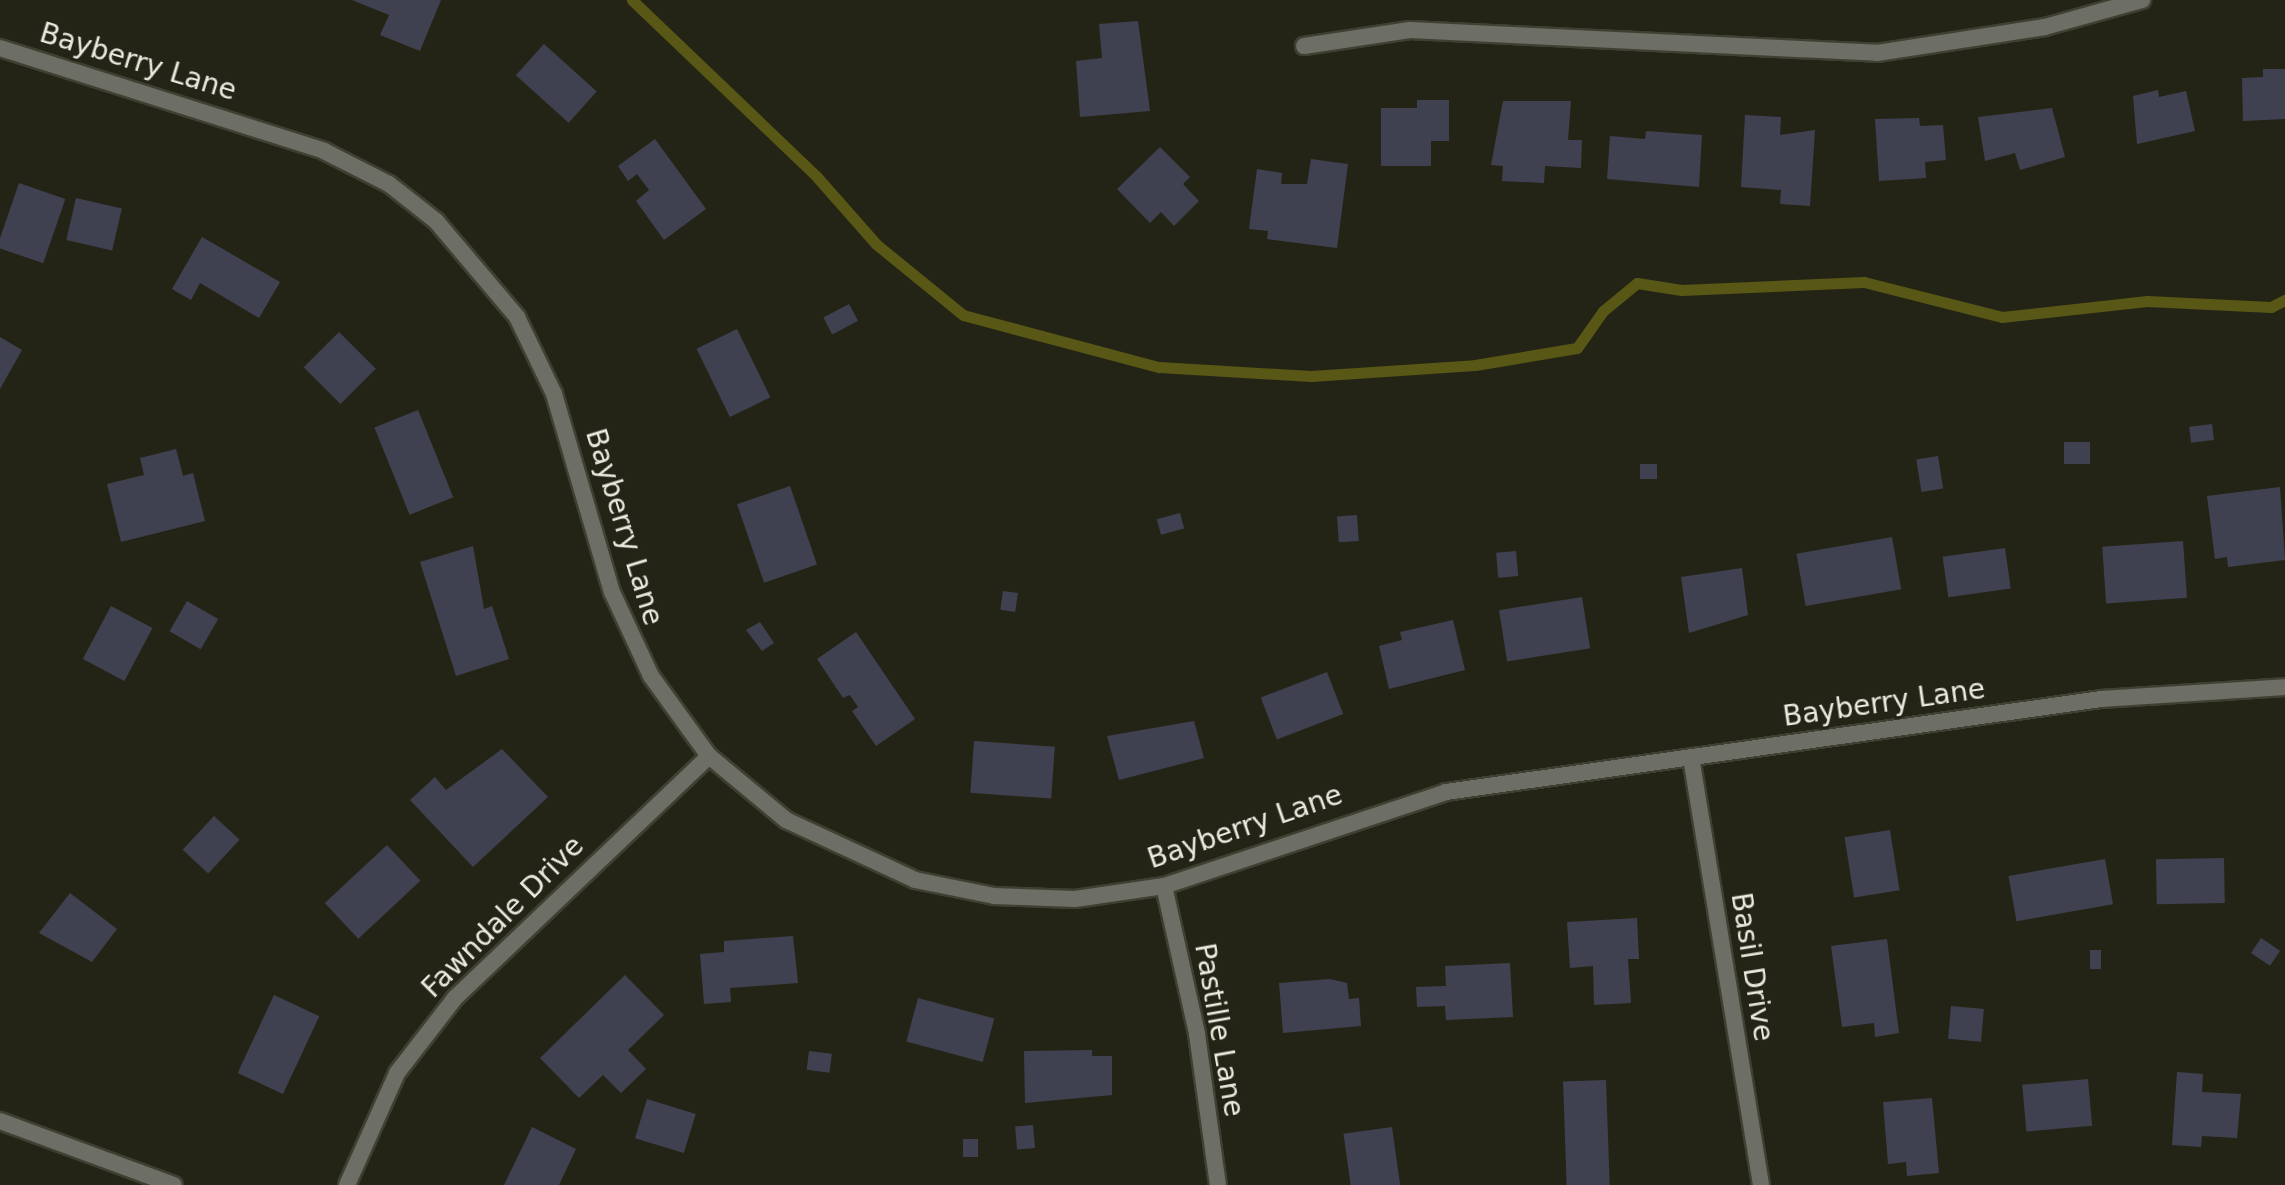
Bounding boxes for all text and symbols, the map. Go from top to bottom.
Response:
street label: Bayberry Lane [36,16,240,108]
street label: Bayberry Lane [578,425,670,629]
street label: Bayberry Lane [1781,672,1987,734]
street label: Bayberry Lane [1143,778,1347,876]
street label: Fawndale Drive [415,829,591,1005]
street label: Basil Drive [1724,890,1780,1044]
street label: Pastille Lane [1187,941,1251,1119]

